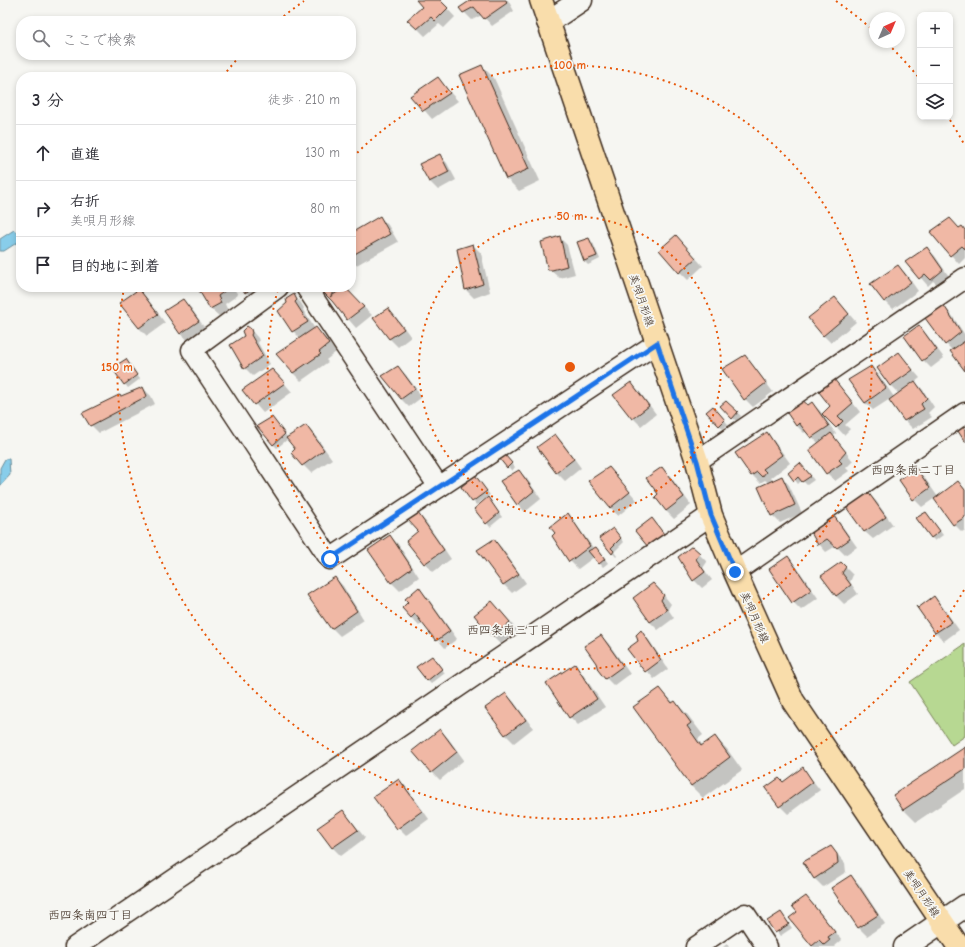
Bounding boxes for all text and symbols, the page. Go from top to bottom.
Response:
north arrow [869,12,905,48]
map controls [917,12,953,120]
button: + [917,12,953,48]
search box [16,16,356,60]
icon: search [30,27,52,49]
text: ここで検索 [62,31,137,49]
button: − [917,48,953,84]
text: 100 m [554,58,586,72]
button: layers [917,84,953,120]
text: 3 分 [32,91,63,110]
text: 徒歩 · 210 m [268,92,340,107]
icon: ahead [32,142,54,164]
text: 直進 [70,145,100,163]
text: 130 m [305,145,340,160]
text: 右折 [70,192,100,210]
icon: right [32,198,54,220]
text: 80 m [310,201,340,216]
text: 50 m [556,209,584,223]
text: 美唄月形線 [70,213,135,228]
icon: arrive [32,254,54,276]
text: 目的地に到着 [70,257,160,275]
street label: 美唄月形線 [626,272,657,328]
text: 150 m [101,360,133,374]
centre of rings [563,360,577,374]
district label: 西四条南二丁目 [871,463,955,477]
route start [321,550,339,568]
route end [726,563,744,581]
street label: 美唄月形線 [737,589,772,645]
district label: 西四条南三丁目 [467,623,551,637]
street label: 美唄月形線 [901,867,942,920]
district label: 西四条南四丁目 [48,908,132,922]

